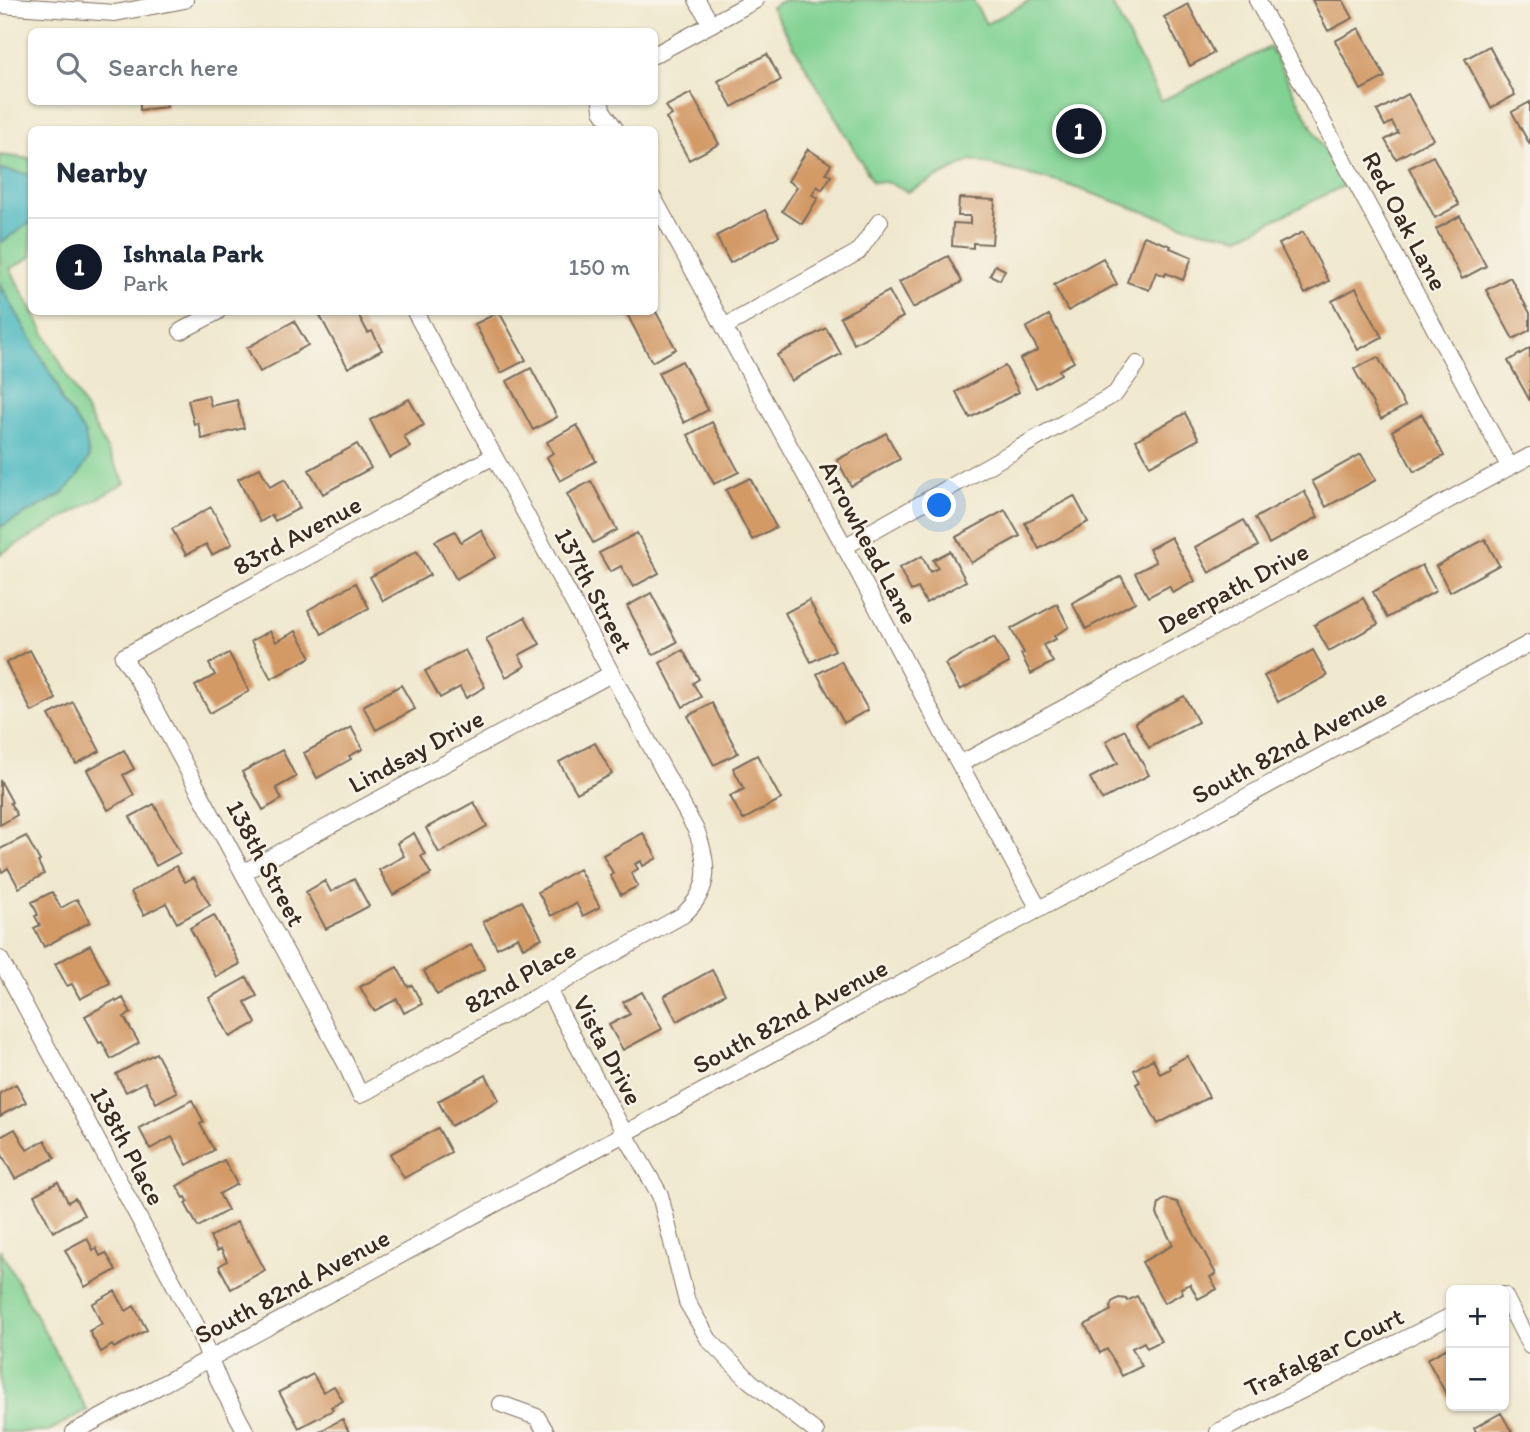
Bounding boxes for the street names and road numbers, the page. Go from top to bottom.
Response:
street label: Red Oak Lane [1355,146,1455,296]
street label: Arrowhead Lane [812,455,926,629]
street label: 83rd Avenue [227,488,367,582]
street label: 137th Street [548,522,640,658]
street label: Deerpath Drive [1152,535,1314,641]
street label: South 82nd Avenue [1186,681,1392,811]
street label: Lindsay Drive [343,702,489,800]
street label: 138th Street [219,794,313,932]
street label: 82nd Place [459,933,581,1021]
street label: South 82nd Avenue [687,951,893,1081]
street label: Vista Drive [566,990,650,1110]
street label: 138th Place [83,1081,173,1211]
street label: South 82nd Avenue [189,1221,395,1351]
street label: Trafalgar Court [1239,1300,1409,1404]

